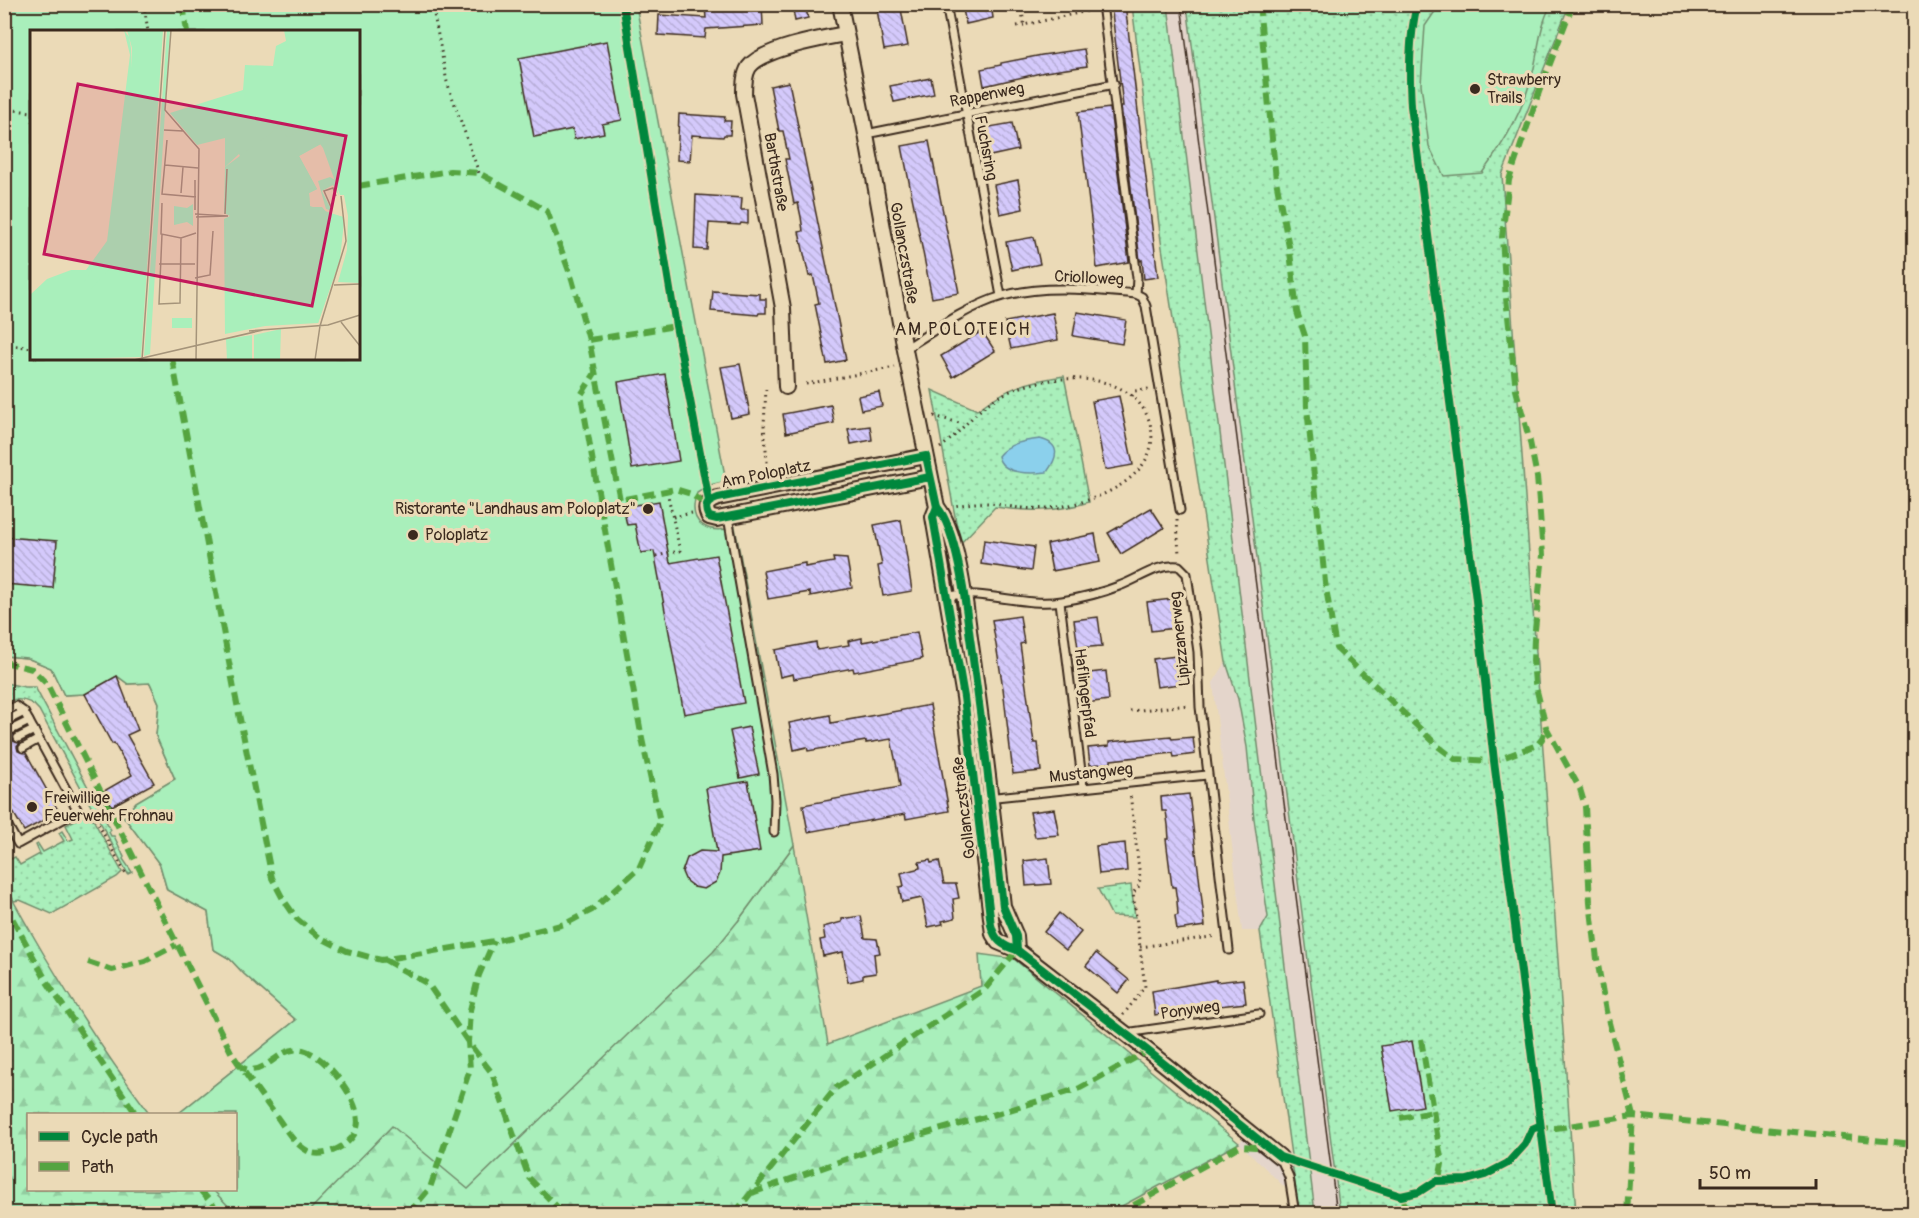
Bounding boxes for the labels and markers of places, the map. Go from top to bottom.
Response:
place label: Strawberry Trails [1487,70,1561,108]
marker: Strawberry Trails [1468,82,1482,96]
place label: Ristorante "Landhaus am Poloplatz" [395,499,636,519]
marker: Ristorante "Landhaus am Poloplatz" [641,502,655,516]
place label: Poloplatz [425,525,488,545]
marker: Poloplatz [406,528,420,542]
place label: Freiwillige Feuerwehr Frohnau [44,788,173,826]
marker: Freiwillige Feuerwehr Frohnau [25,800,39,814]

